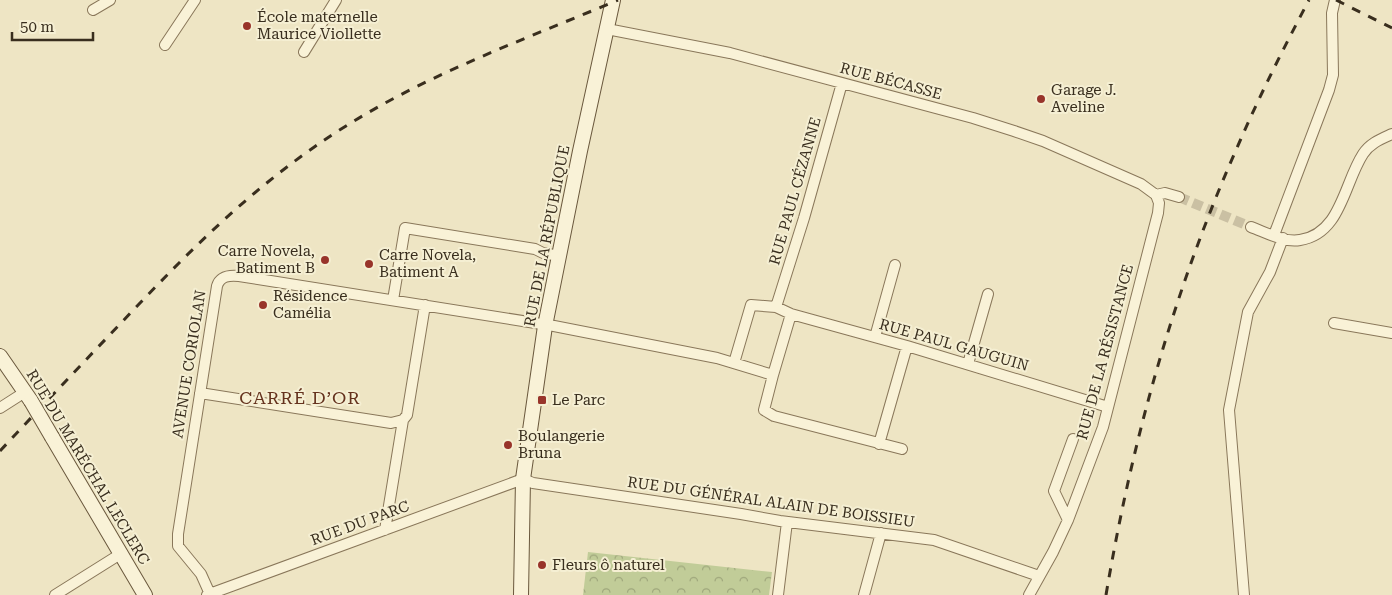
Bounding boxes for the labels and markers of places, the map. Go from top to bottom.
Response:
place label: École maternelle Maurice Viollette [257,8,381,43]
marker: École maternelle Maurice Viollette [241,20,253,32]
place label: Garage J. Aveline [1051,81,1116,116]
marker: Garage J. Aveline [1035,93,1047,105]
place label: Carre Novela, Batiment B [218,242,315,277]
place label: Carre Novela, Batiment A [379,246,476,281]
marker: Carre Novela, Batiment B [319,254,331,266]
marker: Carre Novela, Batiment A [363,258,375,270]
place label: Résidence Camélia [273,287,348,322]
marker: Résidence Camélia [257,299,269,311]
place label: Le Parc [552,391,605,409]
marker: Le Parc [536,394,548,406]
place label: Boulangerie Bruna [518,427,605,462]
marker: Boulangerie Bruna [502,439,514,451]
place label: Fleurs ô naturel [552,556,665,574]
marker: Fleurs ô naturel [536,559,548,571]

